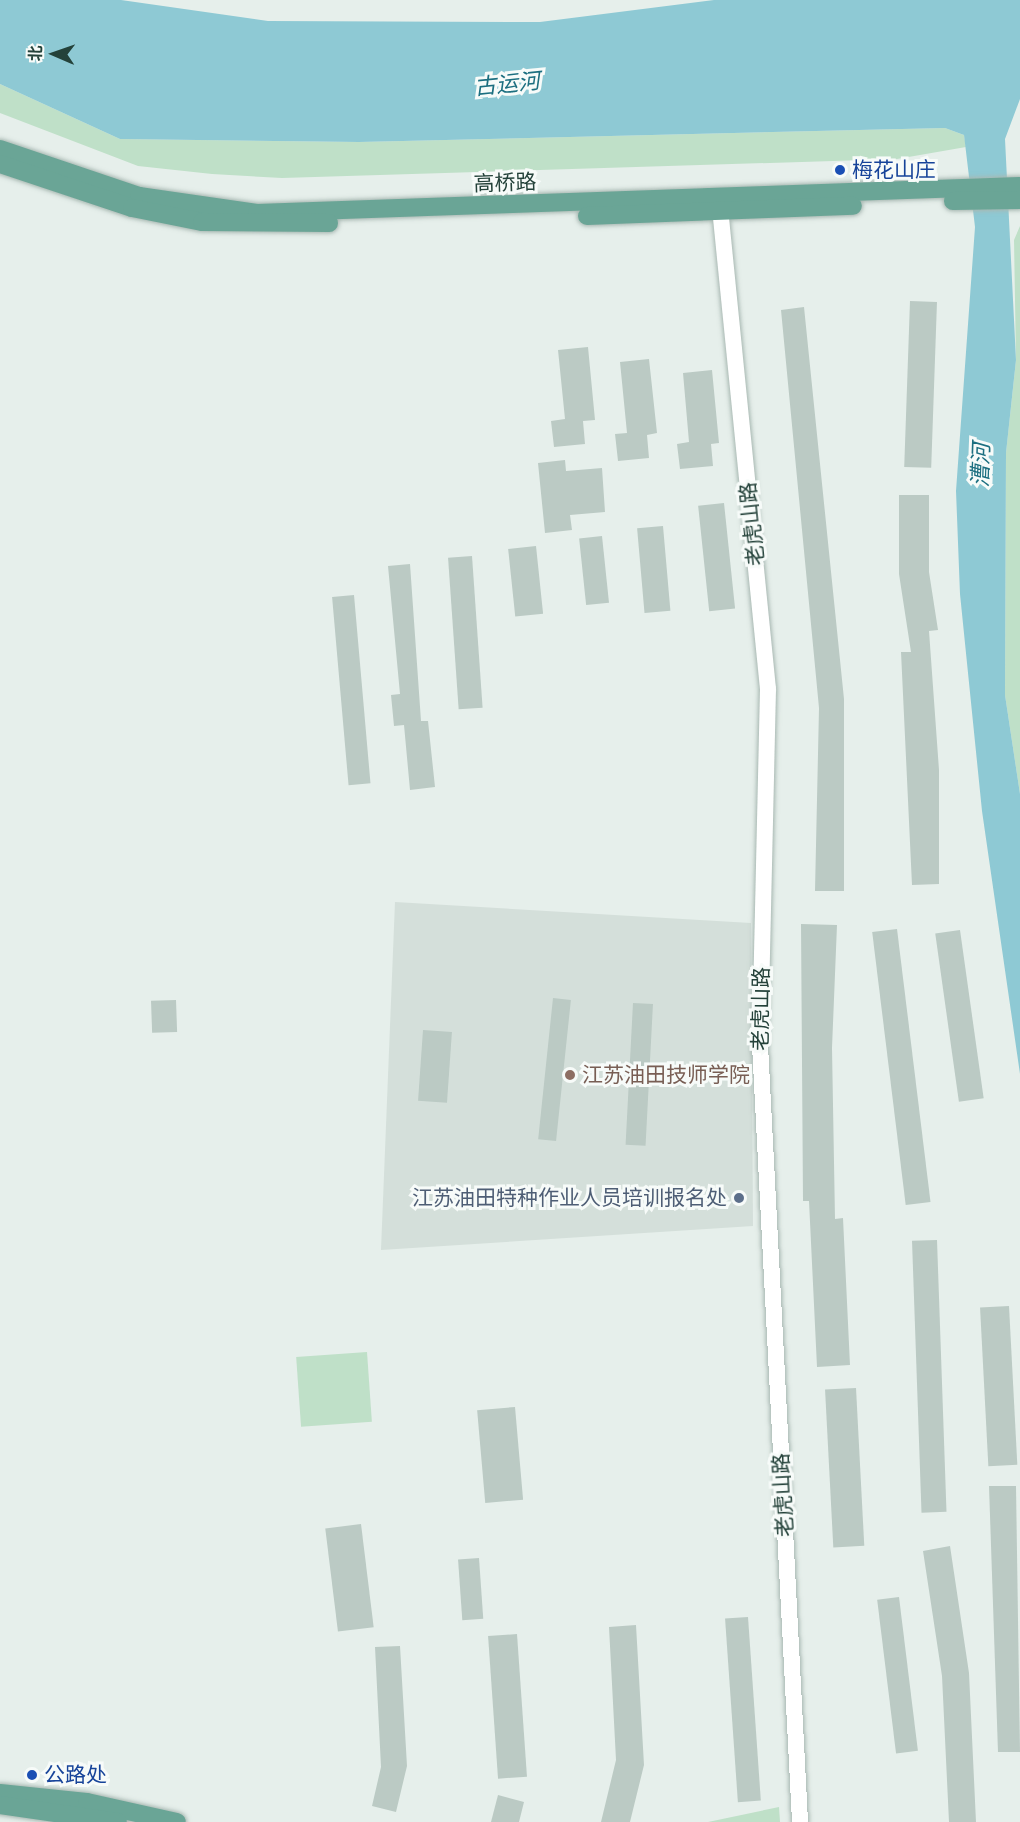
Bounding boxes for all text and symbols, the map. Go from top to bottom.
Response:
north arrow [24,24,84,84]
text: 北 [27,45,44,62]
water label: 古运河 [473,67,541,101]
place label: 梅花山庄 [852,157,936,183]
marker: 梅花山庄 [833,163,847,177]
street label: 高桥路 [473,169,537,197]
water label: 漕河 [967,443,995,487]
street label: 老虎山路 [735,481,769,567]
street label: 老虎山路 [748,967,774,1051]
place label: 江苏油田技师学院 [582,1062,750,1088]
marker: 江苏油田技师学院 [563,1068,577,1082]
place label: 江苏油田特种作业人员培训报名处 [412,1185,727,1211]
marker: 江苏油田特种作业人员培训报名处 [732,1191,746,1205]
street label: 老虎山路 [768,1452,798,1538]
place label: 公路处 [44,1762,107,1788]
marker: 公路处 [25,1768,39,1782]

